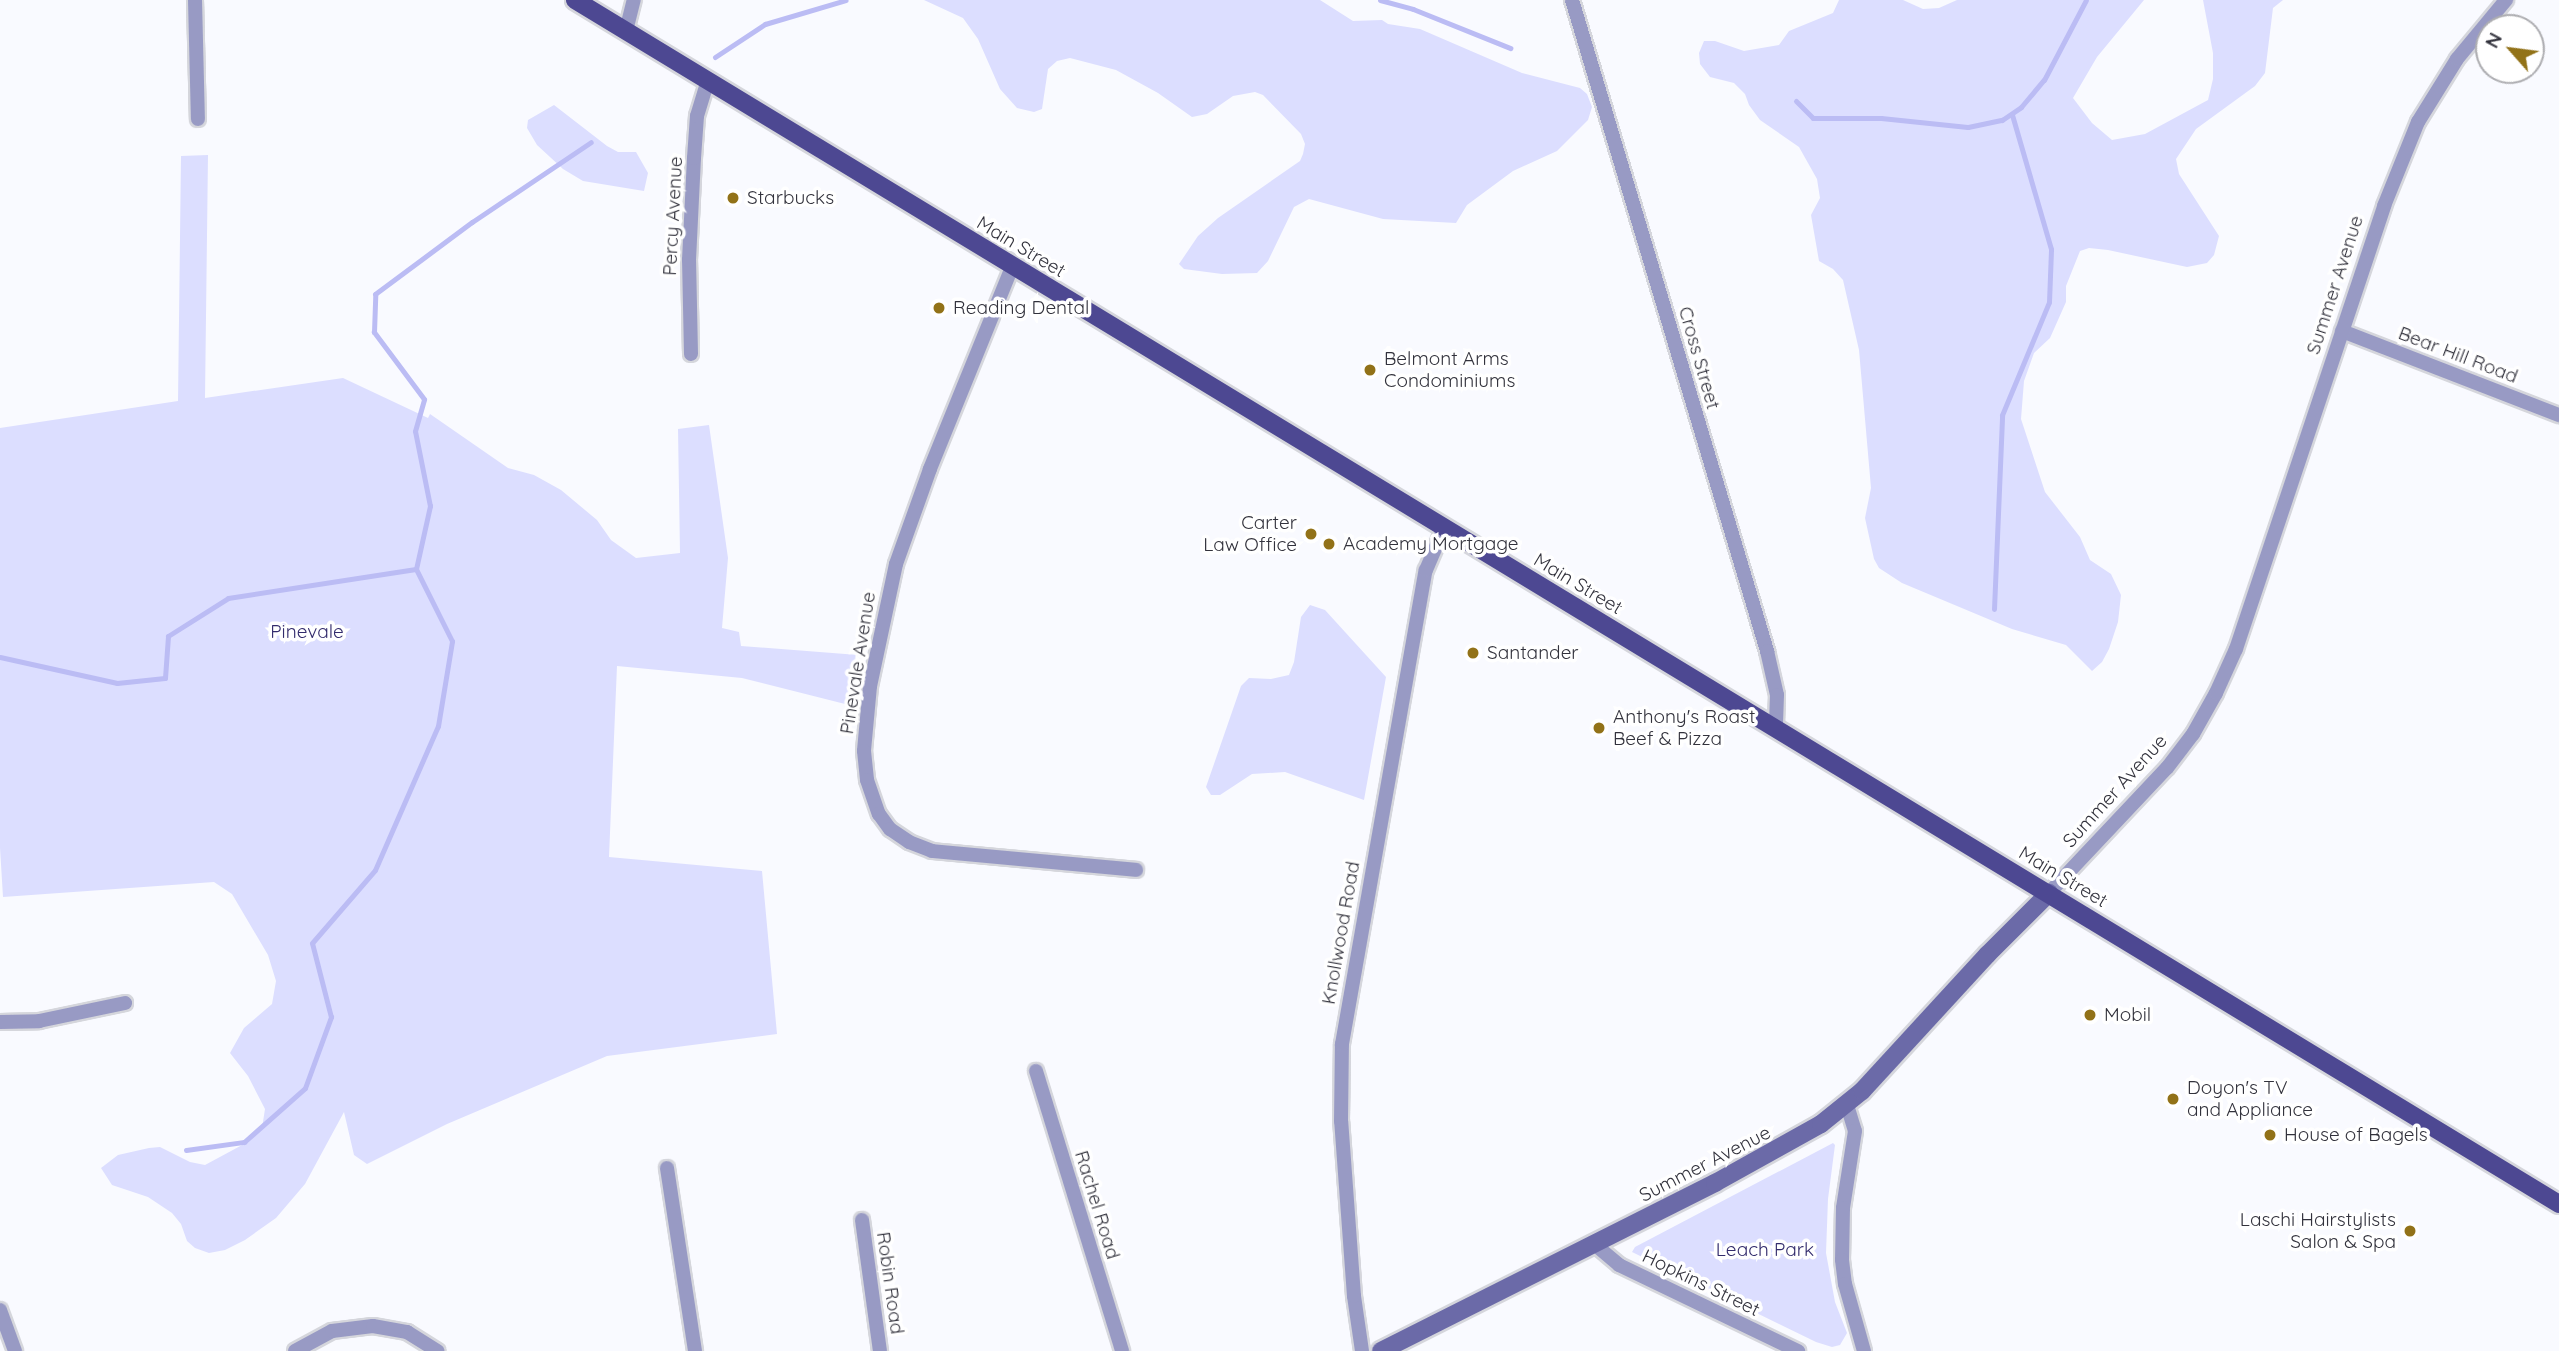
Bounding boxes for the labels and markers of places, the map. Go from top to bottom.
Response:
place label: Starbucks [747,187,834,209]
marker: Starbucks [725,190,741,206]
place label: Reading Dental [953,297,1089,319]
marker: Reading Dental [931,300,947,316]
place label: Belmont Arms Condominiums [1384,348,1515,392]
marker: Belmont Arms Condominiums [1362,362,1378,378]
place label: Carter Law Office [1203,512,1297,556]
marker: Carter Law Office [1303,526,1319,542]
place label: Academy Mortgage [1343,533,1518,555]
marker: Academy Mortgage [1321,536,1337,552]
place label: Santander [1487,642,1579,664]
marker: Santander [1465,645,1481,661]
place label: Anthony's Roast Beef & Pizza [1613,706,1755,750]
marker: Anthony's Roast Beef & Pizza [1591,720,1607,736]
place label: Mobil [2104,1004,2151,1026]
marker: Mobil [2082,1007,2098,1023]
place label: Doyon's TV and Appliance [2187,1077,2313,1121]
marker: Doyon's TV and Appliance [2165,1091,2181,1107]
place label: House of Bagels [2284,1124,2428,1146]
marker: House of Bagels [2262,1127,2278,1143]
place label: Laschi Hairstylists Salon & Spa [2240,1209,2396,1253]
marker: Laschi Hairstylists Salon & Spa [2402,1223,2418,1239]

